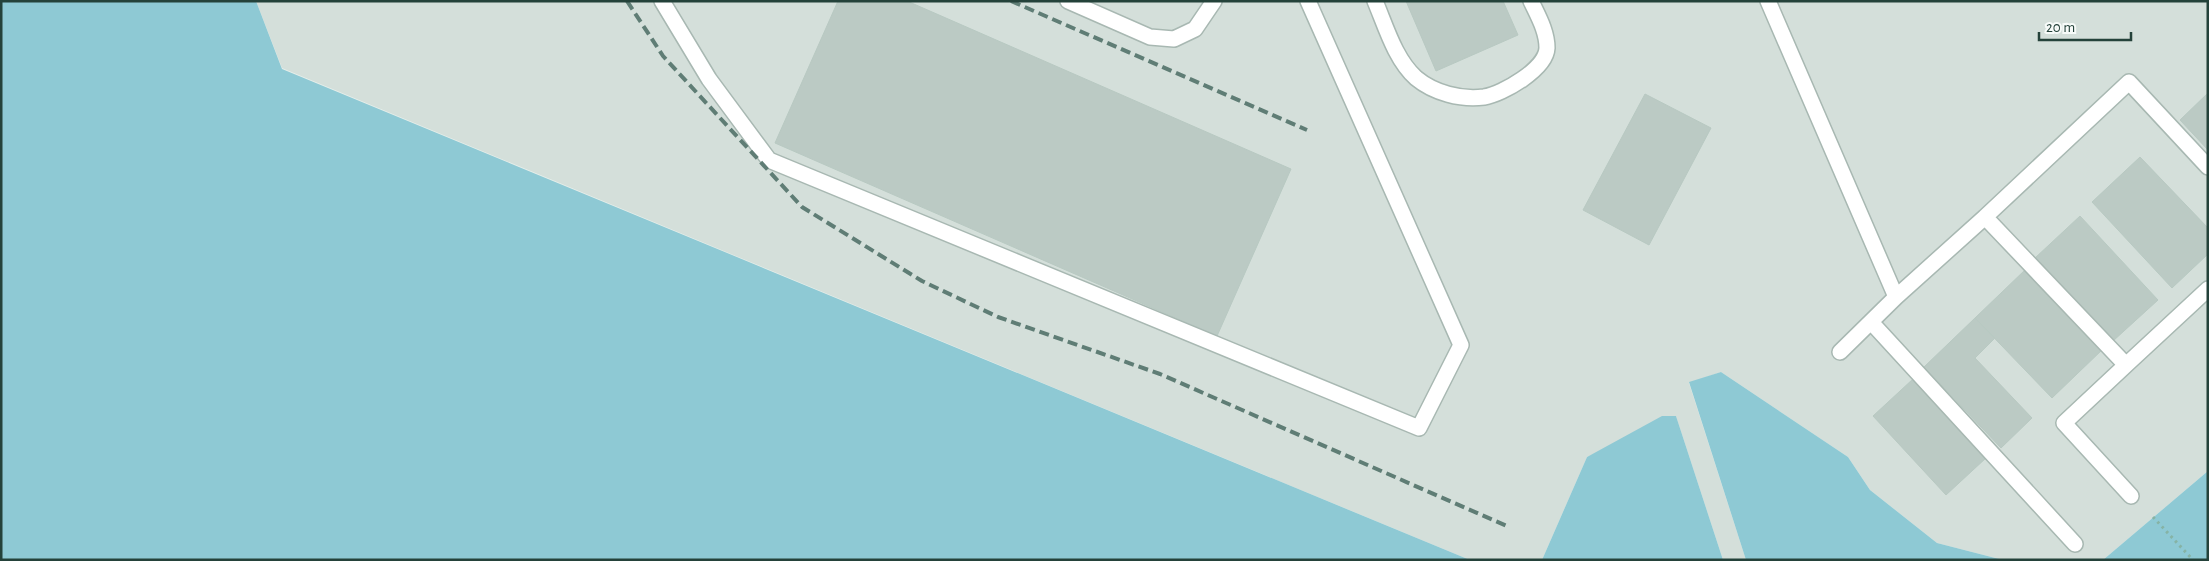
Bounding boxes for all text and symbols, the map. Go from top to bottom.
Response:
scale bar [2039,10,2132,42]
text: 20 m [2046,20,2075,35]

